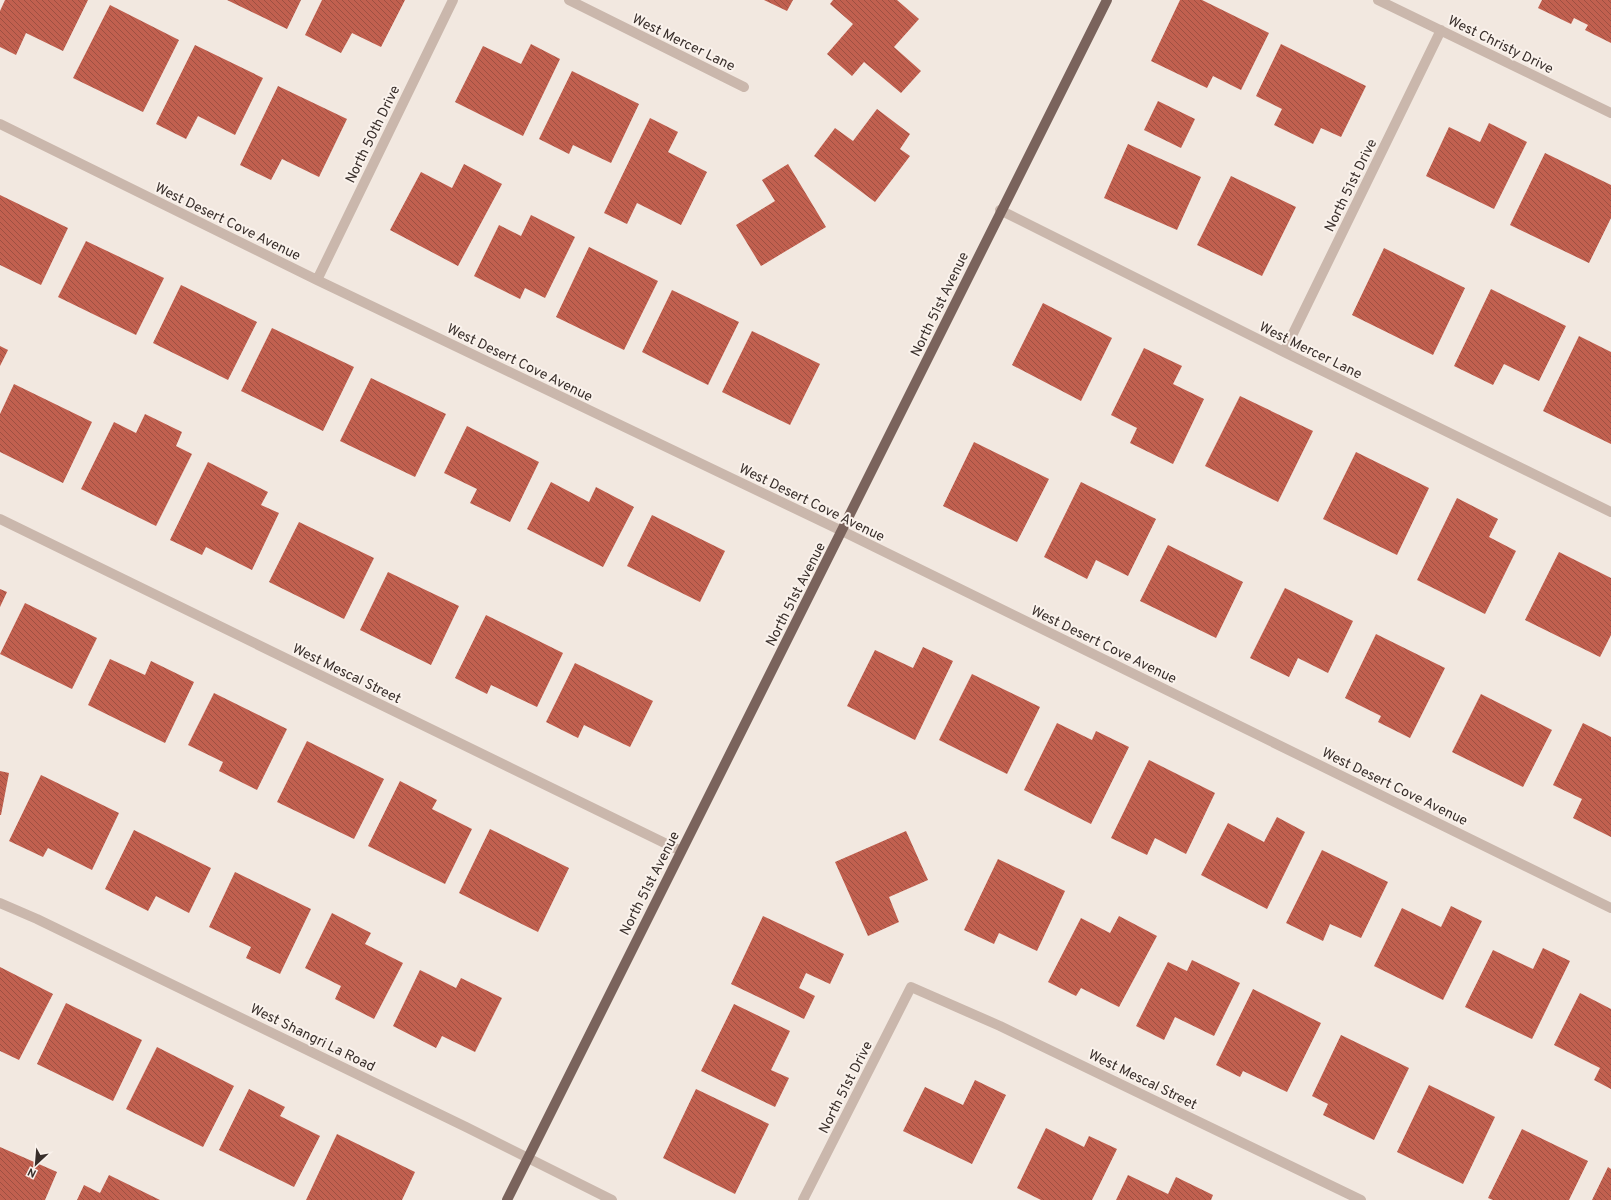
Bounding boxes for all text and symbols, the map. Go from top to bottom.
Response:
street label: West Mercer Lane [629,11,738,76]
street label: West Christy Drive [1445,12,1556,78]
street label: North 50th Drive [342,83,404,186]
street label: North 51st Drive [1321,136,1381,235]
street label: West Desert Cove Avenue [152,180,303,265]
street label: North 51st Avenue [908,250,973,360]
street label: West Mercer Lane [1256,319,1365,384]
street label: West Desert Cove Avenue [444,321,595,406]
street label: West Desert Cove Avenue [736,461,887,546]
street label: North 51st Avenue [763,540,830,650]
street label: West Desert Cove Avenue [1028,603,1179,688]
street label: West Mescal Street [289,641,403,708]
street label: West Desert Cove Avenue [1319,745,1470,830]
street label: North 51st Avenue [617,829,684,939]
street label: West Shangri La Road [247,1001,378,1076]
street label: North 51st Drive [816,1039,877,1137]
street label: West Mescal Street [1085,1047,1199,1114]
north arrow [16,1144,56,1184]
text: N [25,1164,39,1180]

